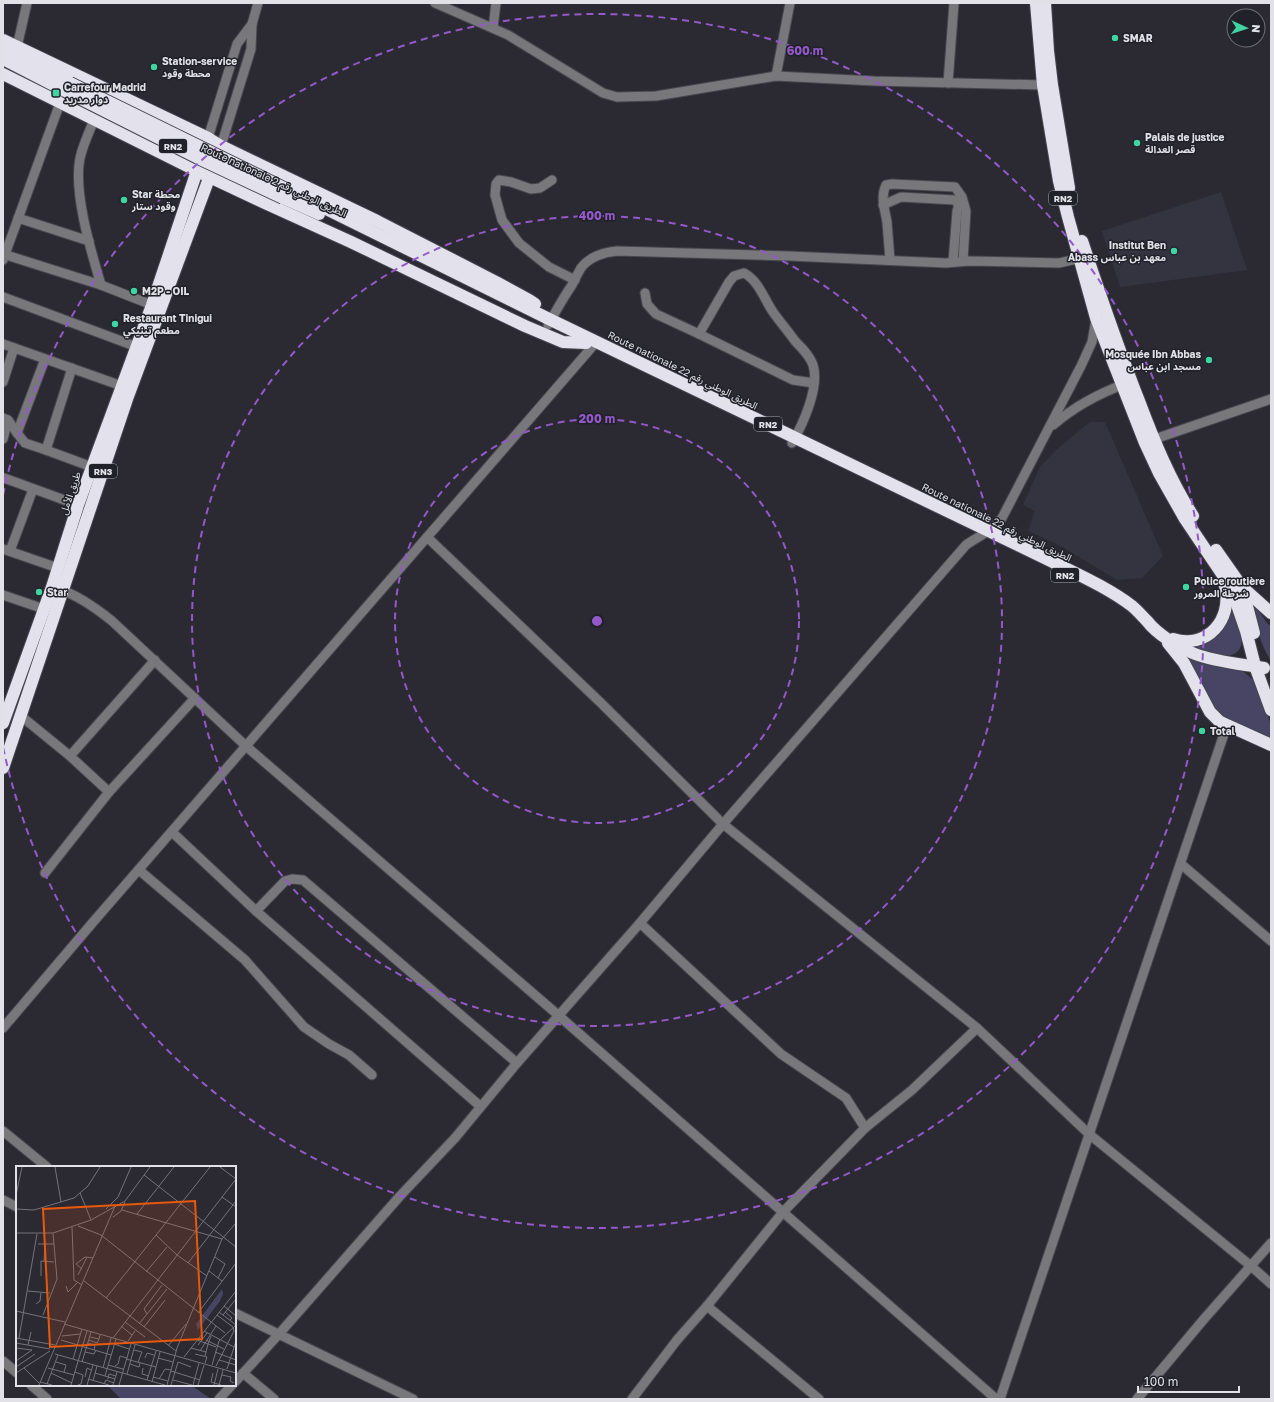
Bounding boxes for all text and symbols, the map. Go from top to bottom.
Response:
north arrow [1226,8,1266,48]
text: N [1250,24,1263,33]
place label: SMAR [1123,32,1153,44]
marker: SMAR [1110,33,1120,43]
text: 600 m [787,43,823,58]
place label: Station-service محطة وقود [162,55,237,79]
marker: Station-service محطة وقود [149,62,159,72]
place label: Carrefour Madrid دوار مدريد [64,81,146,106]
marker: Carrefour Madrid دوار مدريد [51,88,61,98]
place label: Palais de justice قصر العدالة [1145,131,1225,156]
marker: Palais de justice قصر العدالة [1132,138,1142,148]
road number: RN2 [159,139,187,153]
street label: Route nationale الطريق الوطني رقم 2 [198,141,349,221]
place label: Star محطة وقود ستار [131,188,181,213]
road number: RN2 [1049,191,1077,205]
marker: Star محطة وقود ستار [119,195,129,205]
text: 400 m [579,208,615,223]
place label: Institut Ben Abass معهد بن عباس [1068,239,1166,264]
marker: Institut Ben Abass معهد بن عباس [1169,246,1179,256]
place label: M2P - OIL [142,285,190,297]
marker: M2P - OIL [129,286,139,296]
place label: Restaurant Tinigui مطعم تينيكي [123,312,212,339]
marker: Restaurant Tinigui مطعم تينيكي [110,319,120,329]
street label: Route nationale 22 الطريق الوطني رقم [605,328,760,414]
place label: Mosquée Ibn Abbas مسجد ابن عباس [1105,348,1201,373]
marker: Mosquée Ibn Abbas مسجد ابن عباس [1204,355,1214,365]
text: 200 m [579,411,615,426]
road number: RN2 [754,417,782,431]
road number: RN3 [89,464,117,478]
street label: طريق الأمل [57,470,84,516]
street label: Route nationale 22 الطريق الوطني رقم [919,480,1074,566]
road number: RN2 [1051,568,1079,582]
place label: Police routière شرطة المرور [1193,575,1265,600]
marker: Police routière شرطة المرور [1181,582,1191,592]
place label: Star [47,586,67,598]
marker: Star [34,587,44,597]
centre of rings [590,614,604,628]
place label: Total [1210,725,1235,737]
marker: Total [1197,726,1207,736]
inset map [16,1166,236,1386]
scale bar [1138,1368,1239,1394]
text: 100 m [1144,1374,1178,1389]

